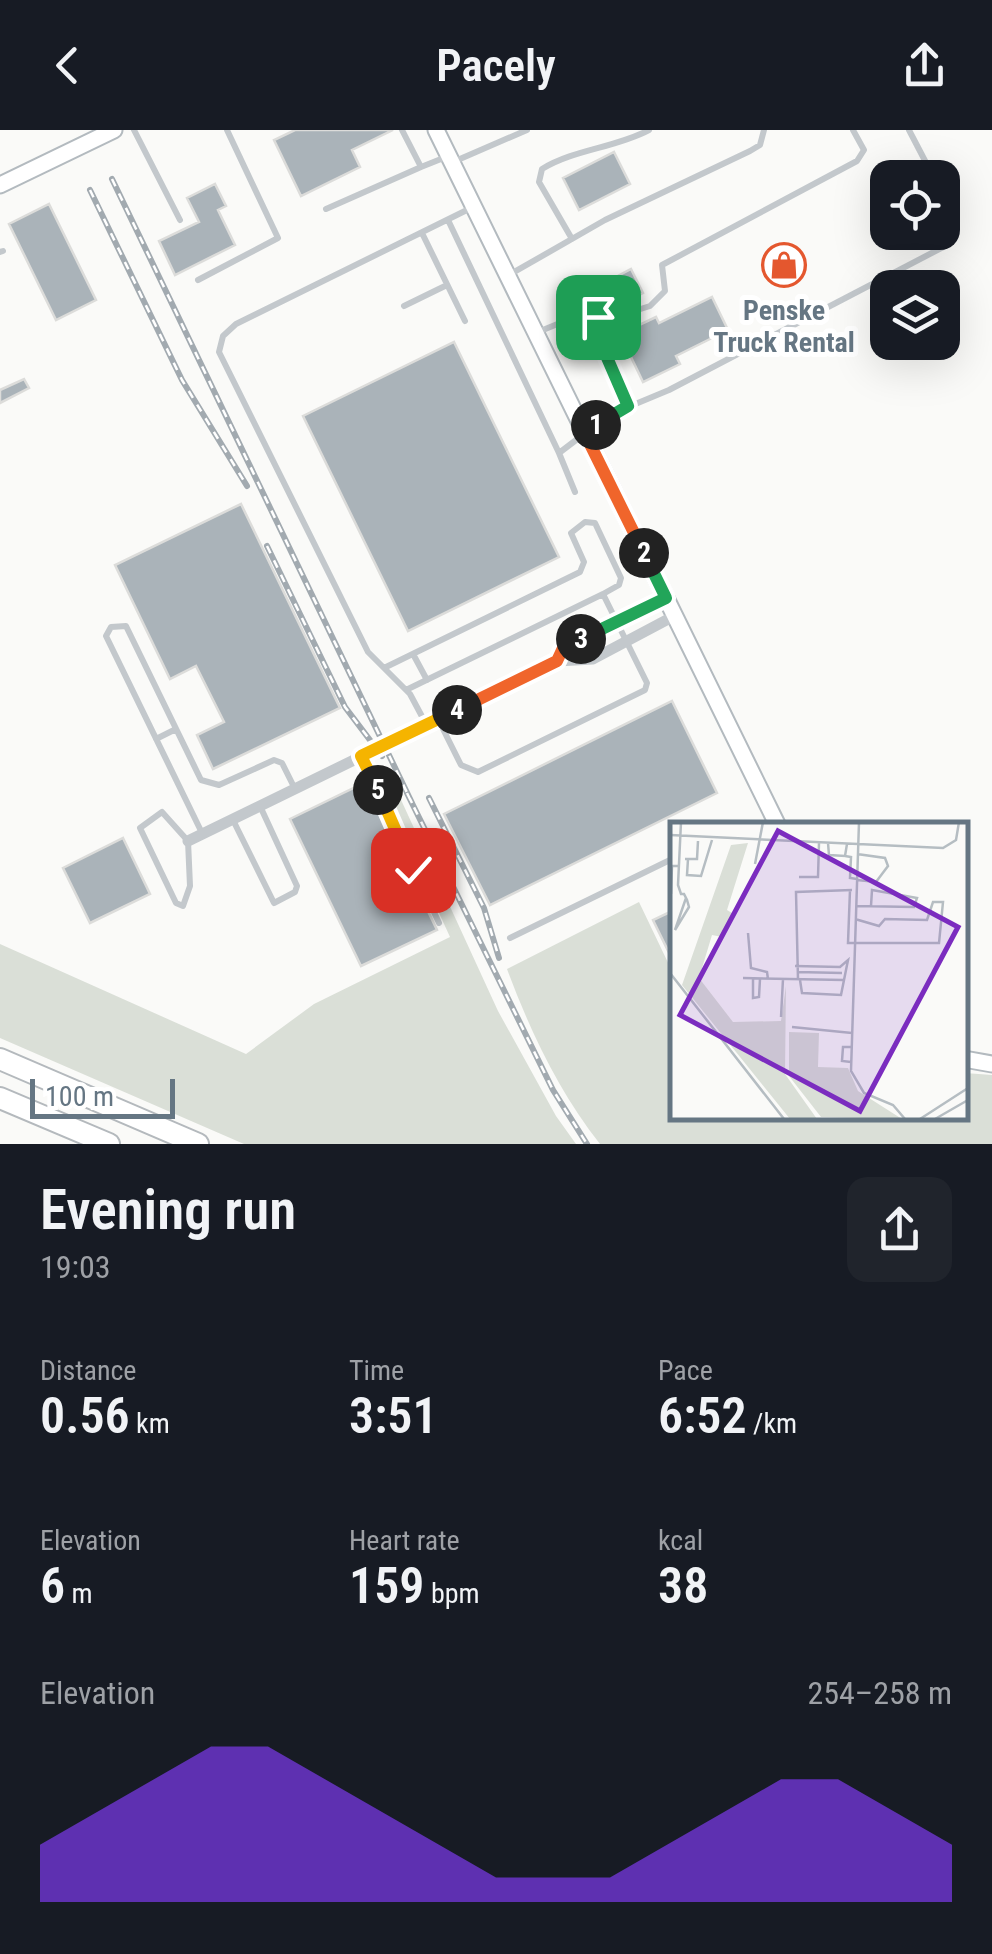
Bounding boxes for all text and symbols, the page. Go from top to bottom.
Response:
icon: back [40,38,95,93]
icon: share [897,38,952,93]
text: Pacely [436,39,556,92]
map controls [870,160,960,360]
button: locate [870,160,960,250]
shop icon: Penske Truck Rental [761,242,807,288]
button: layers [870,270,960,360]
pin [556,275,641,360]
icon: arrive [571,290,626,345]
place label: Penske Truck Rental [713,294,855,359]
pin: 1 [571,400,621,450]
text: 1 [589,408,603,441]
pin: 2 [619,528,669,578]
text: 2 [637,536,651,569]
pin: 3 [556,614,606,664]
text: 3 [574,622,588,655]
pin: 4 [432,685,482,735]
text: 4 [450,693,464,726]
pin: 5 [353,765,403,815]
text: 5 [371,773,385,806]
inset map [670,822,967,1119]
pin [371,828,456,913]
icon: check [386,843,441,898]
scale bar [30,1074,175,1118]
text: 100 m [45,1080,114,1113]
button: share [847,1177,952,1282]
text: Evening run [40,1178,296,1242]
text: 19:03 [40,1248,111,1286]
text: Distance [40,1354,137,1387]
text: Time [349,1354,404,1387]
text: Pace [658,1354,713,1387]
text: 0.56 [40,1387,130,1445]
text: 3:51 [349,1387,438,1445]
text: 6:52 [658,1387,747,1445]
text: km [130,1407,170,1440]
text: /km [747,1407,797,1440]
text: Elevation [40,1524,141,1557]
text: Heart rate [349,1524,460,1557]
text: kcal [658,1524,703,1557]
text: 6 [40,1557,65,1615]
text: 159 [349,1557,424,1615]
text: 38 [658,1557,708,1615]
text: m [65,1577,93,1610]
text: bpm [424,1577,480,1610]
text: Elevation [40,1674,155,1712]
text: 254–258 m [807,1674,952,1712]

